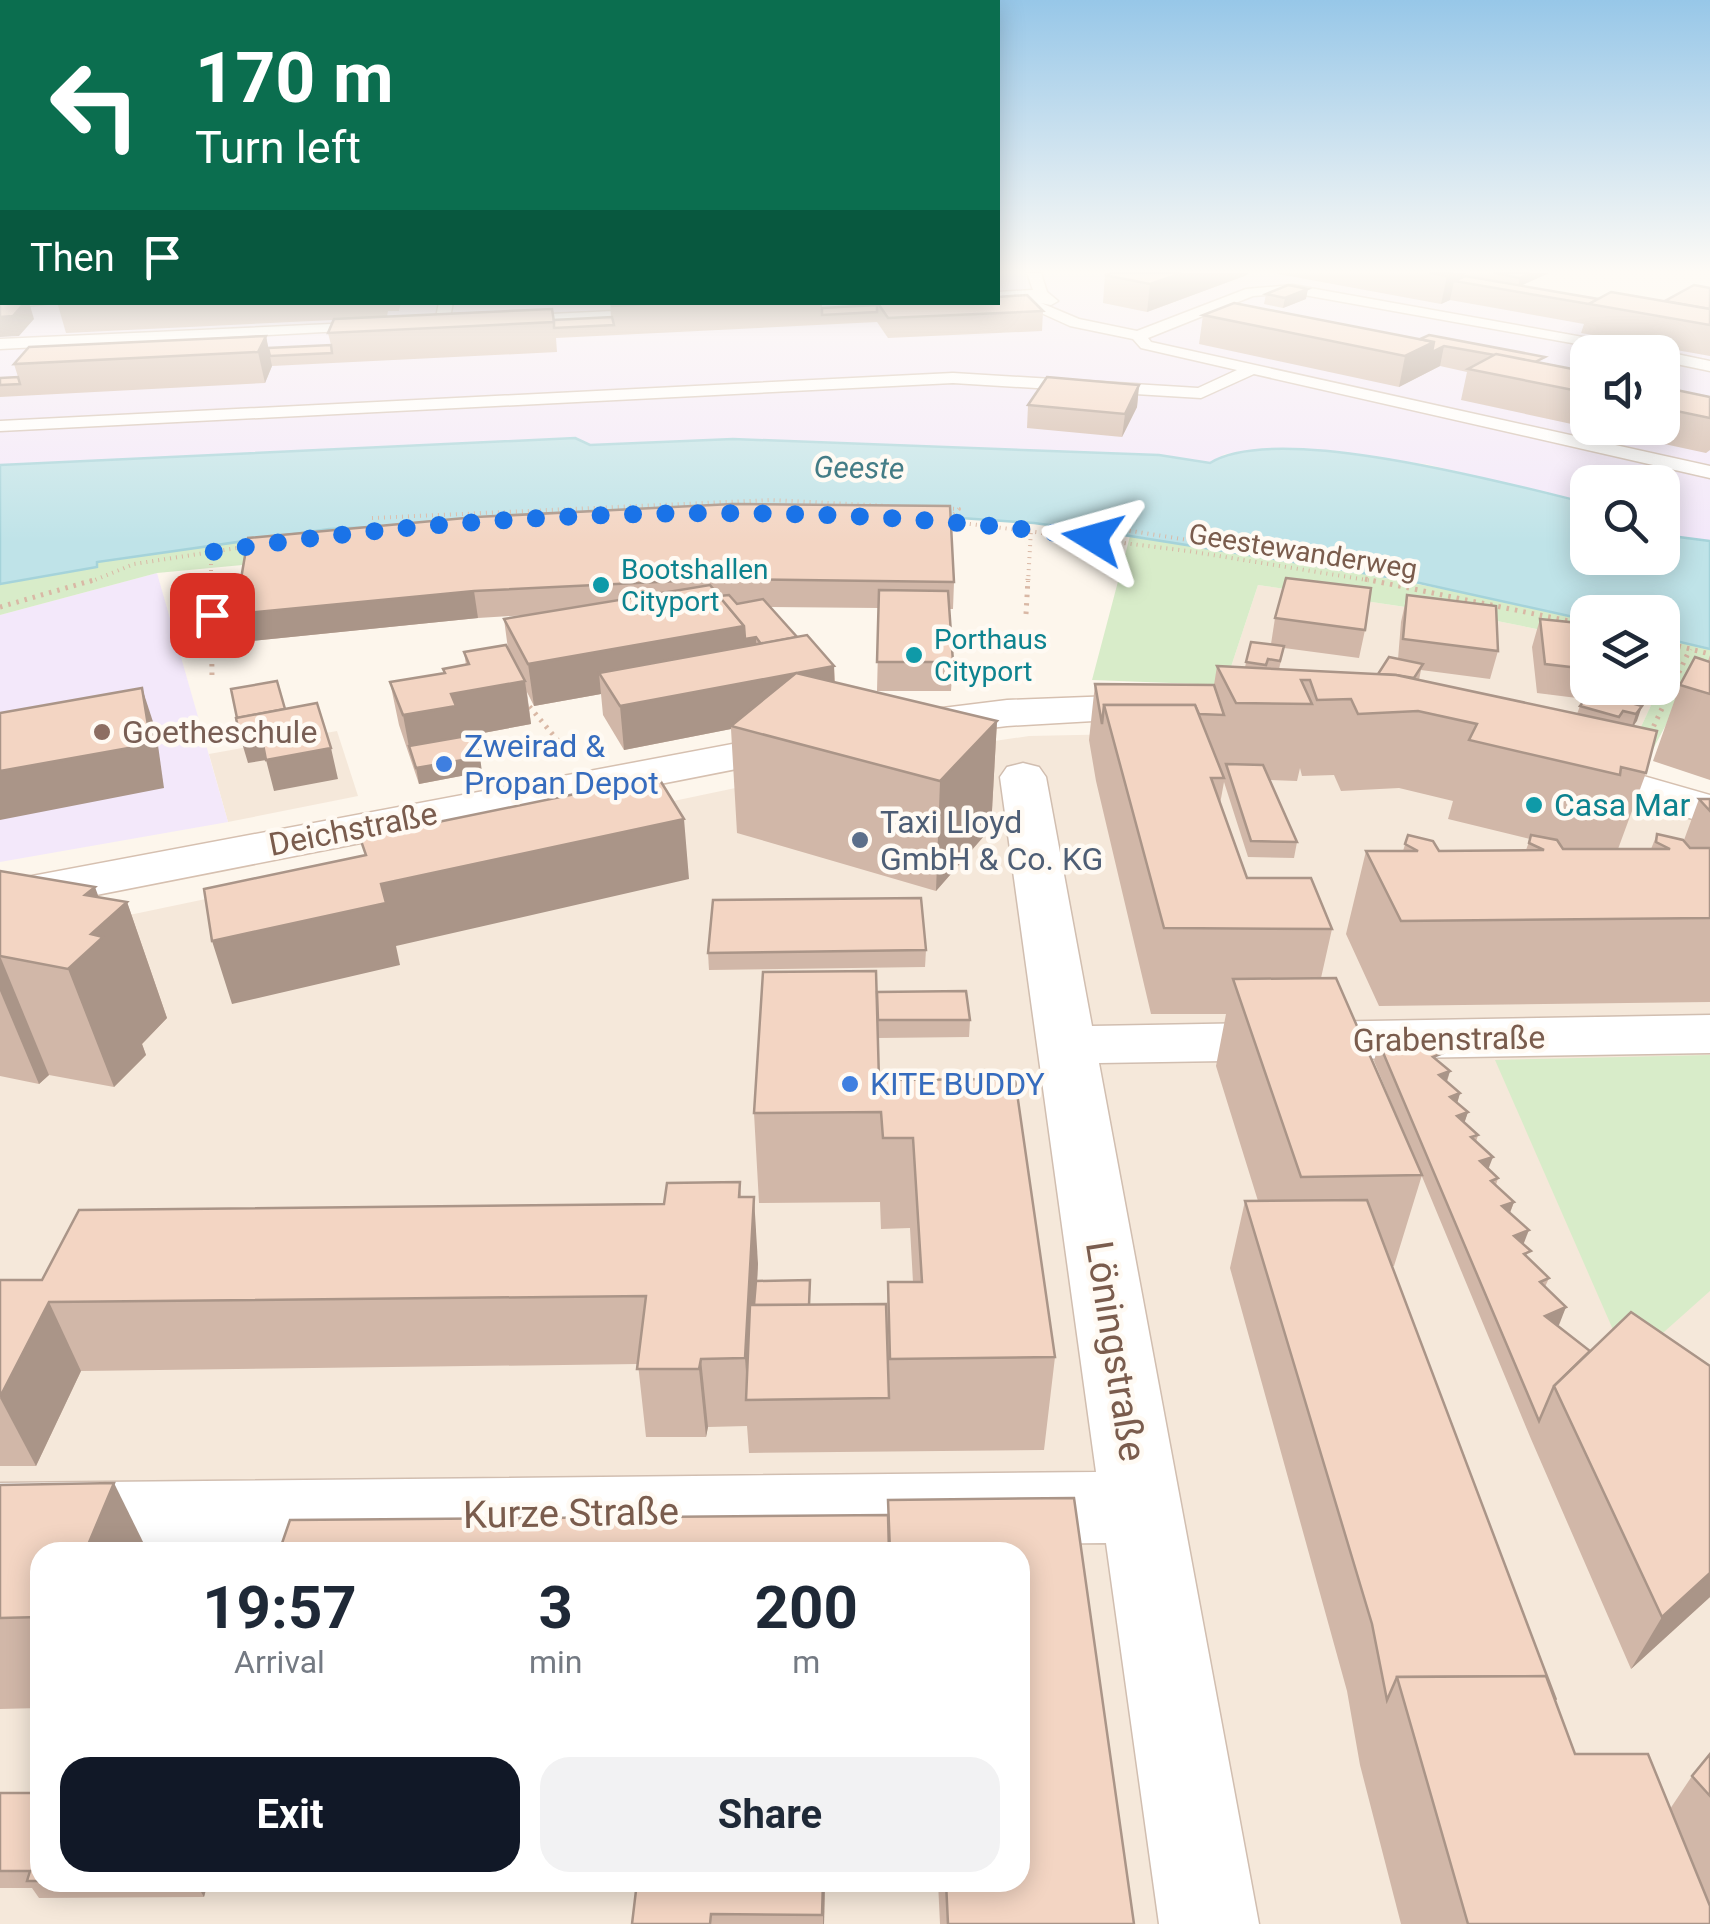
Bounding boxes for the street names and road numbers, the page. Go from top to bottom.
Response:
street label: Geestewanderweg [1186,517,1420,586]
street label: Deichstraße [266,794,440,864]
street label: Grabenstraße [1352,1018,1546,1060]
street label: Löningstraße [1077,1238,1155,1464]
street label: Kurze Straße [463,1489,679,1537]

